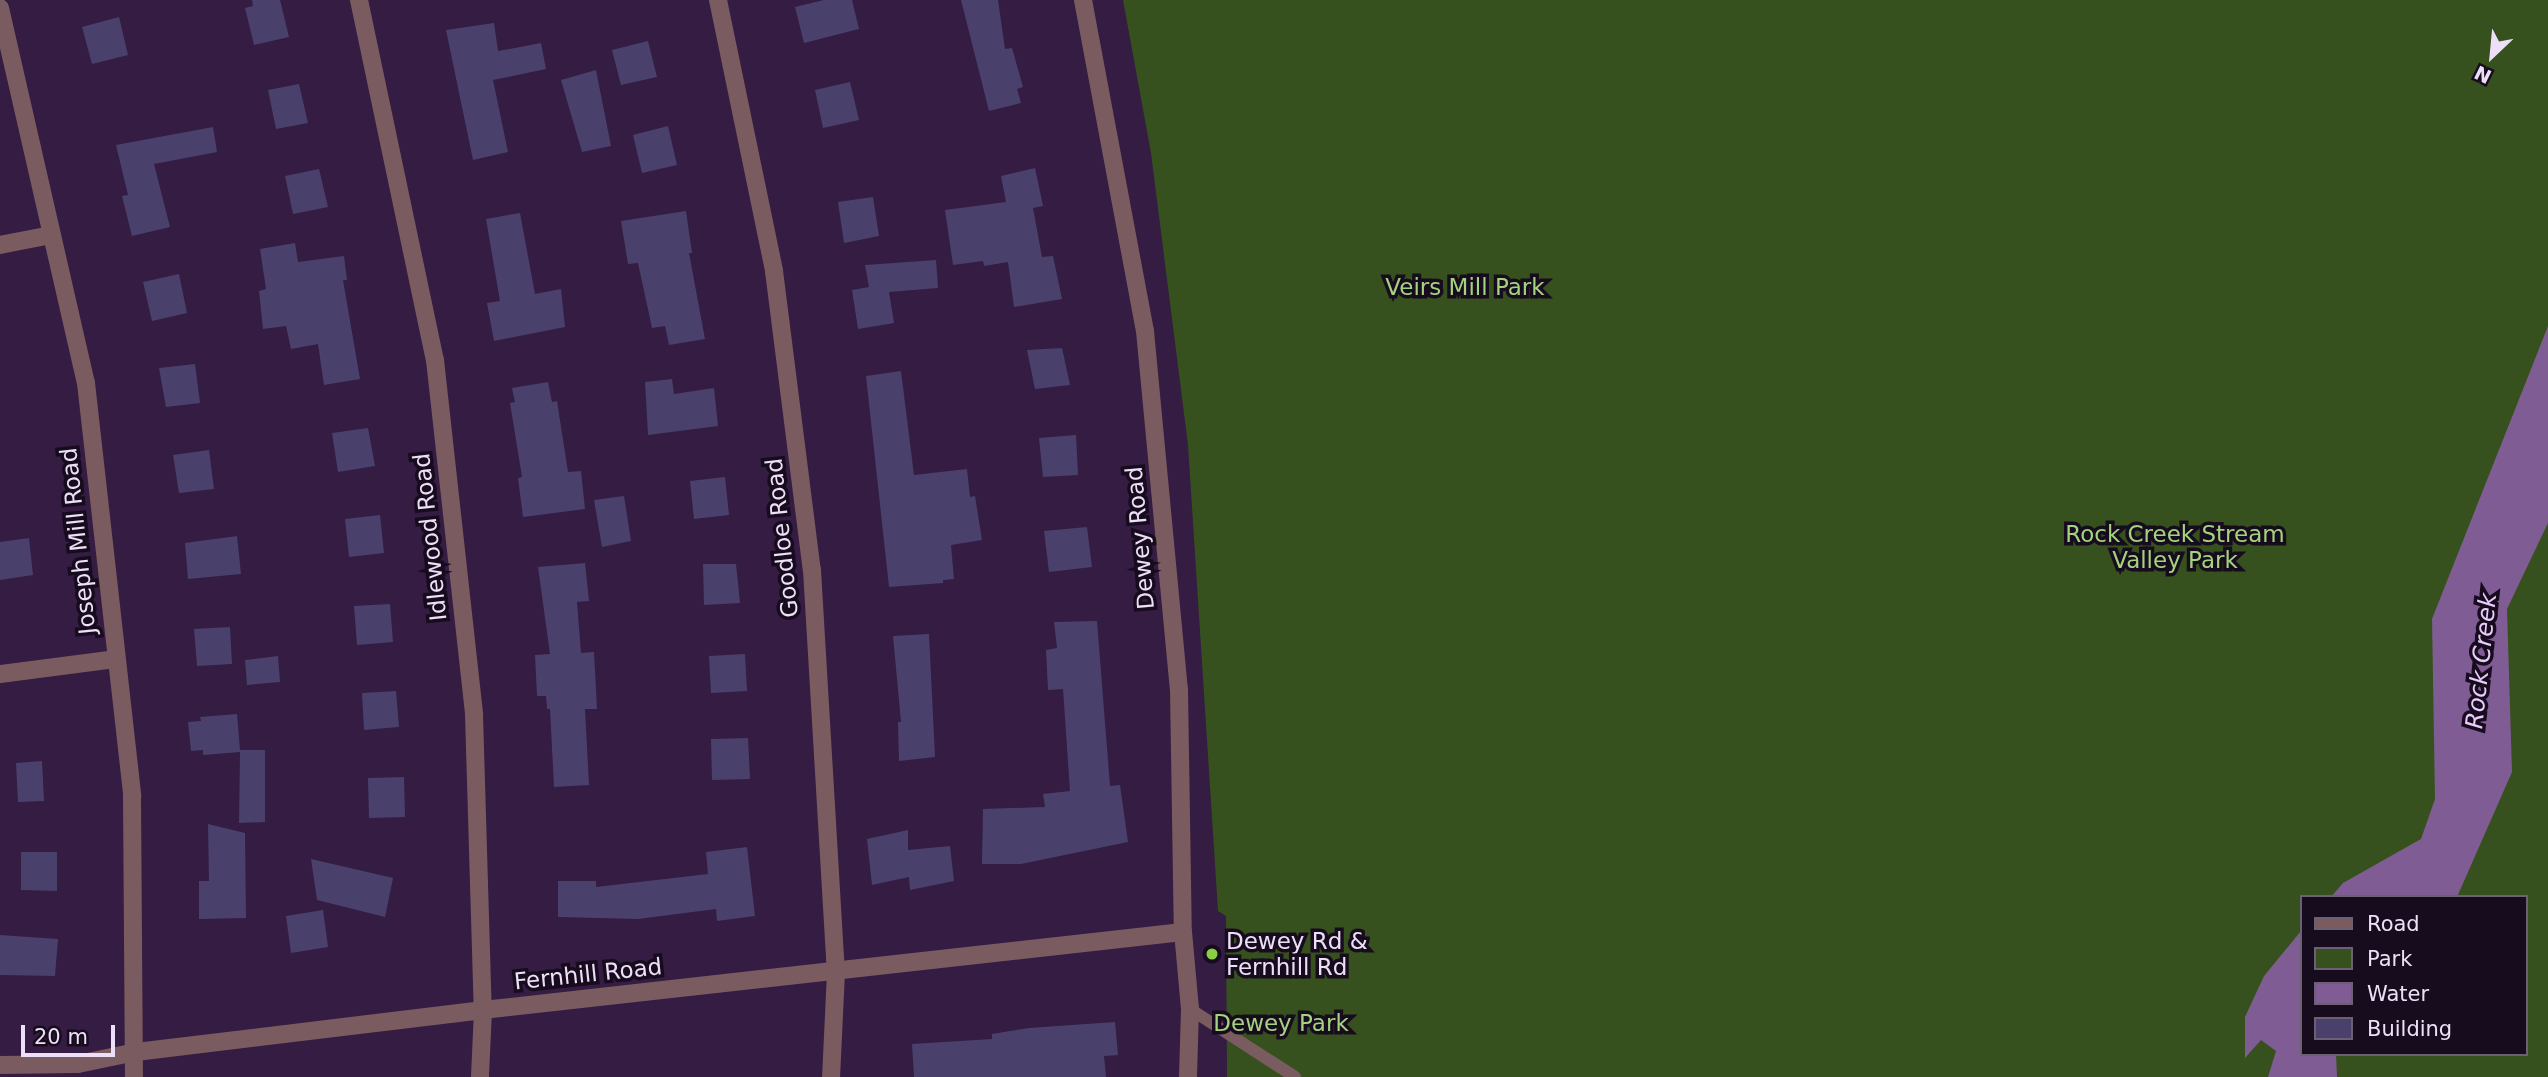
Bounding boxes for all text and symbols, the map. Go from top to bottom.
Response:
north arrow [2457,21,2527,91]
text: N [2471,62,2495,88]
park label: Veirs Mill Park [1385,273,1545,301]
street label: Joseph Mill Road [54,446,102,636]
street label: Idlewood Road [407,452,453,622]
street label: Goodloe Road [760,457,804,619]
street label: Dewey Road [1120,465,1160,611]
park label: Rock Creek Stream Valley Park [2065,520,2285,574]
water label: Rock Creek [2461,592,2503,730]
legend [2300,895,2527,1056]
text: Road [2367,912,2420,936]
place label: Dewey Rd & Fernhill Rd [1226,927,1368,981]
marker: Dewey Rd & Fernhill Rd [1204,946,1220,962]
text: Park [2367,947,2412,971]
street label: Fernhill Road [513,953,663,995]
text: Water [2367,982,2429,1006]
park label: Dewey Park [1213,1009,1349,1037]
scale bar [24,1010,119,1054]
text: Building [2367,1017,2452,1041]
text: 20 m [34,1025,88,1049]

